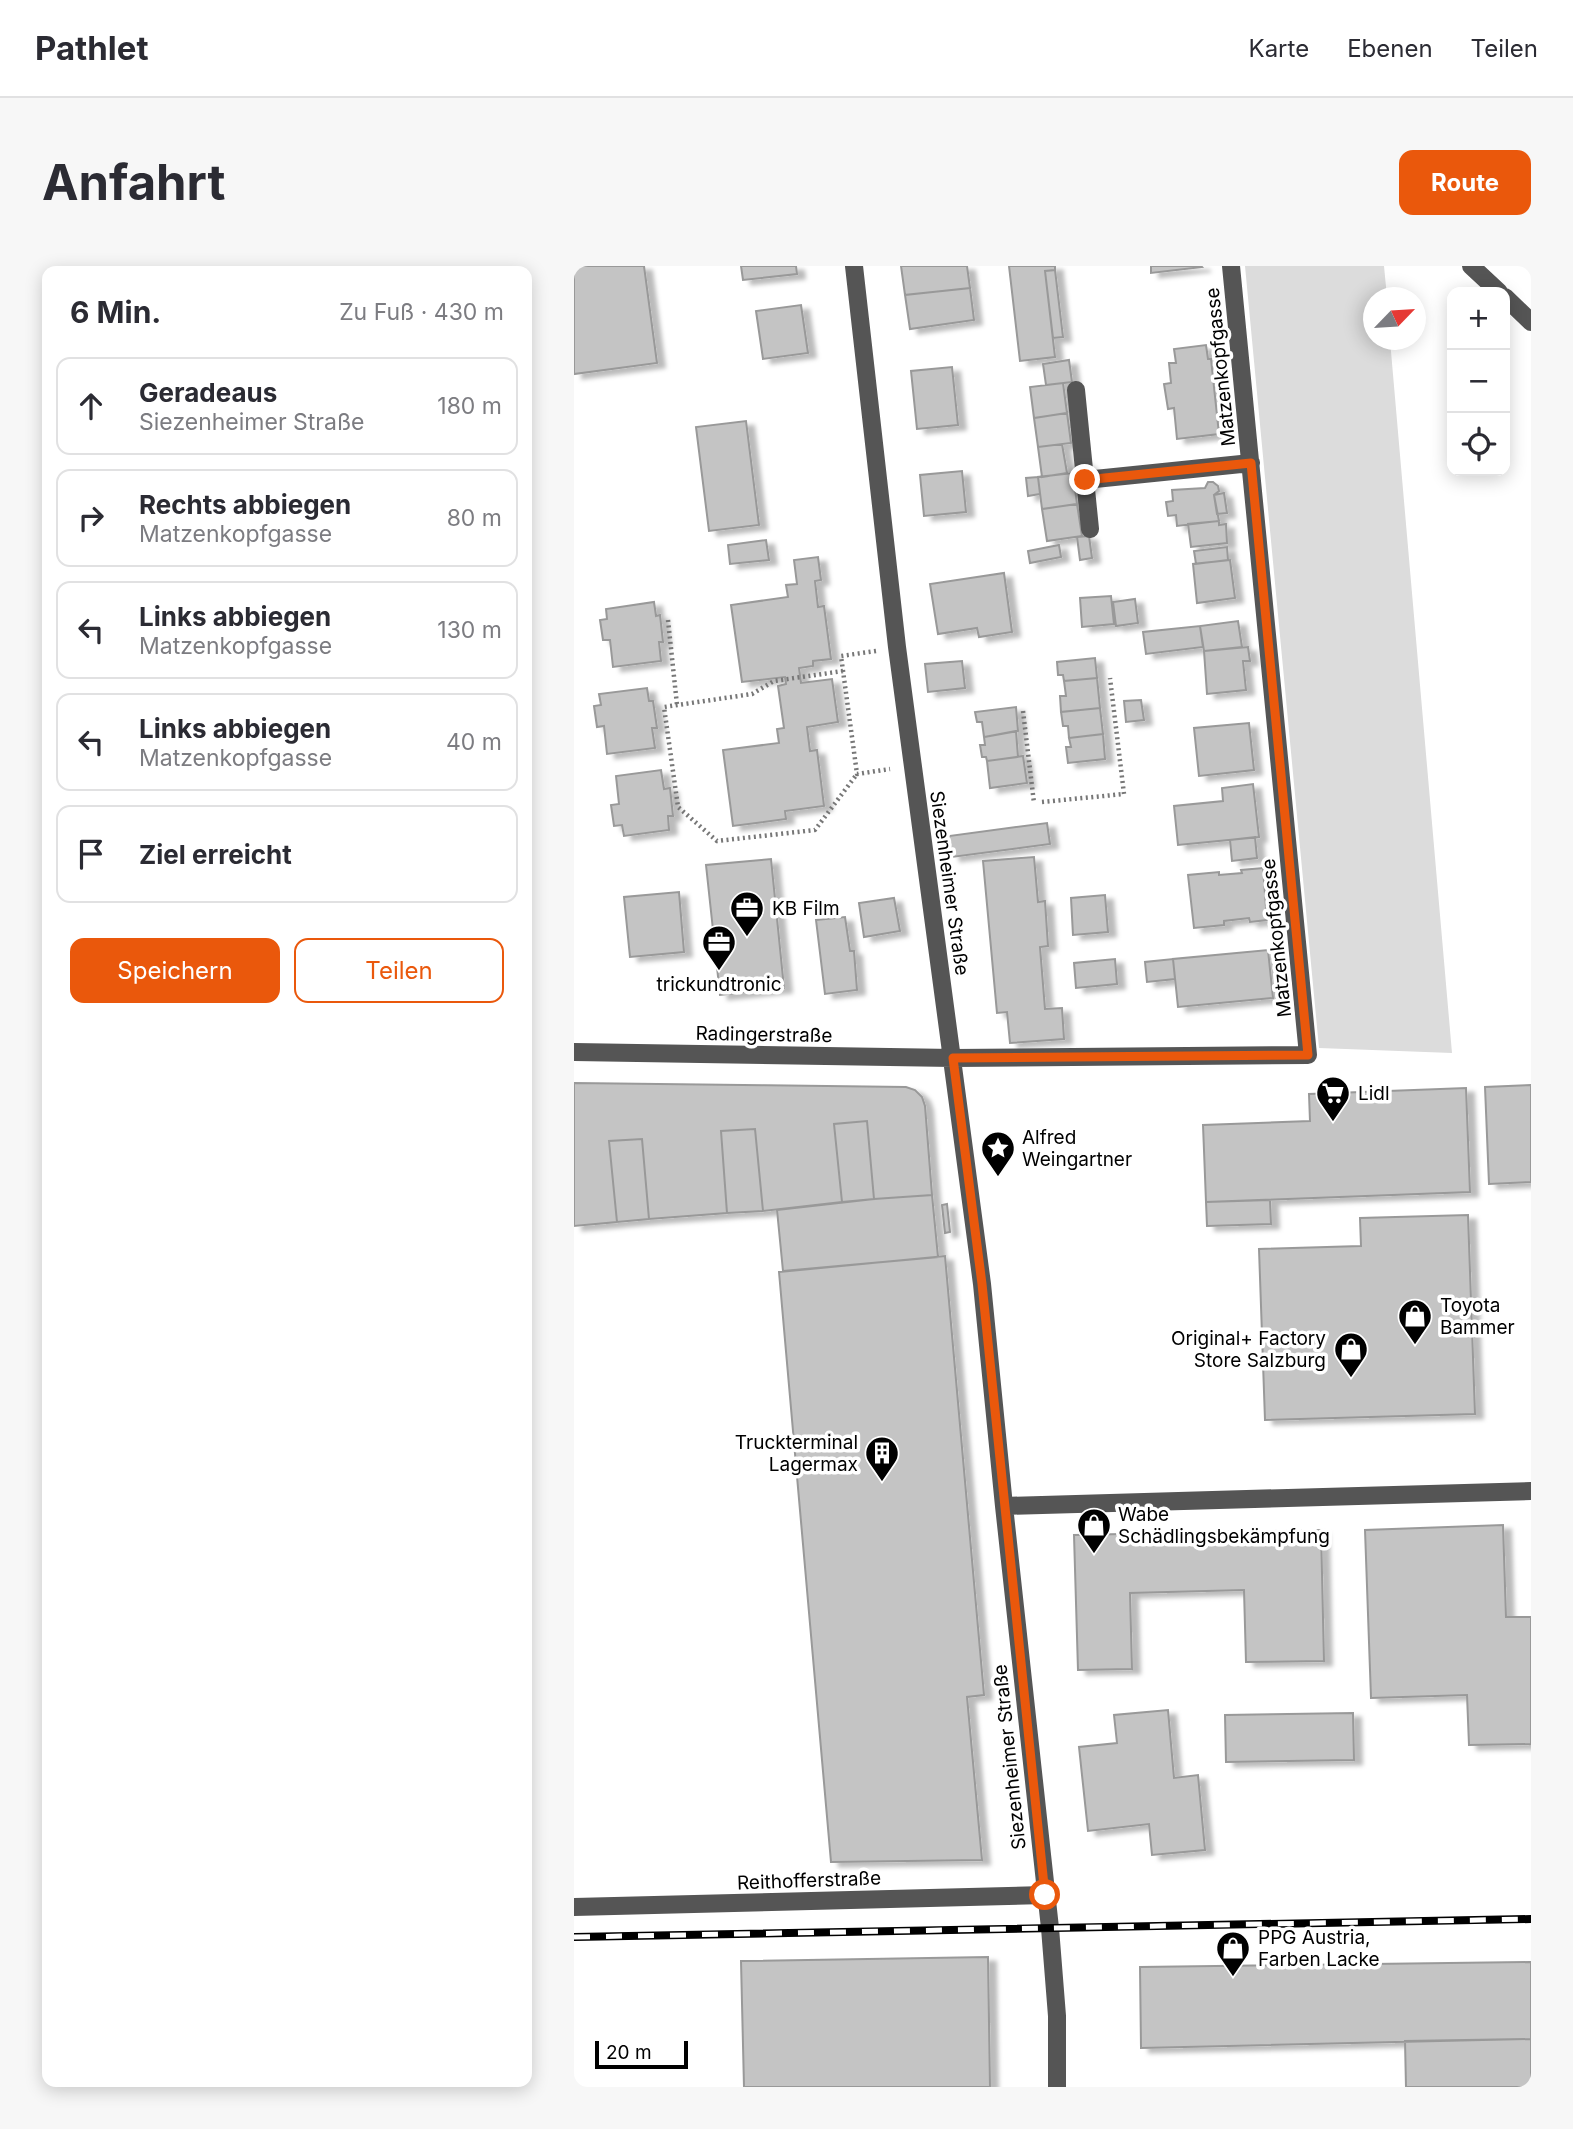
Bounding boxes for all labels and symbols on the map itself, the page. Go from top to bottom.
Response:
street label: Matzenkopfgasse [1201,286,1240,447]
north arrow [1363,287,1426,350]
route end [1069,464,1100,495]
street label: Siezenheimer Straße [925,789,974,977]
street label: Matzenkopfgasse [1257,857,1296,1018]
office icon: KB Film [728,889,766,938]
place label: KB Film [772,897,840,920]
office icon: trickundtronic [700,923,738,972]
place label: trickundtronic [656,973,782,996]
street label: Radingerstraße [695,1022,833,1047]
supermarket icon: Lidl [1314,1074,1352,1123]
place label: Lidl [1358,1082,1390,1105]
place label: Alfred Weingartner [1022,1126,1132,1171]
place icon: Alfred Weingartner [979,1129,1017,1178]
place label: Toyota Bammer [1440,1294,1515,1339]
shop icon: Toyota Bammer [1396,1297,1434,1346]
place label: Original+ Factory Store Salzburg [1171,1327,1326,1372]
shop icon: Original+ Factory Store Salzburg [1332,1330,1370,1379]
place label: Truckterminal Lagermax [735,1431,858,1476]
building icon: Truckterminal Lagermax [863,1434,901,1483]
place label: Wabe Schädlingsbekämpfung [1118,1503,1330,1548]
shop icon: Wabe Schädlingsbekämpfung [1075,1506,1113,1555]
street label: Siezenheimer Straße [988,1663,1031,1851]
street label: Reithofferstraße [736,1866,882,1895]
route start [1029,1879,1060,1910]
place label: PPG Austria, Farben Lacke [1258,1926,1380,1971]
shop icon: PPG Austria, Farben Lacke [1214,1929,1252,1978]
scale bar [595,2038,688,2070]

